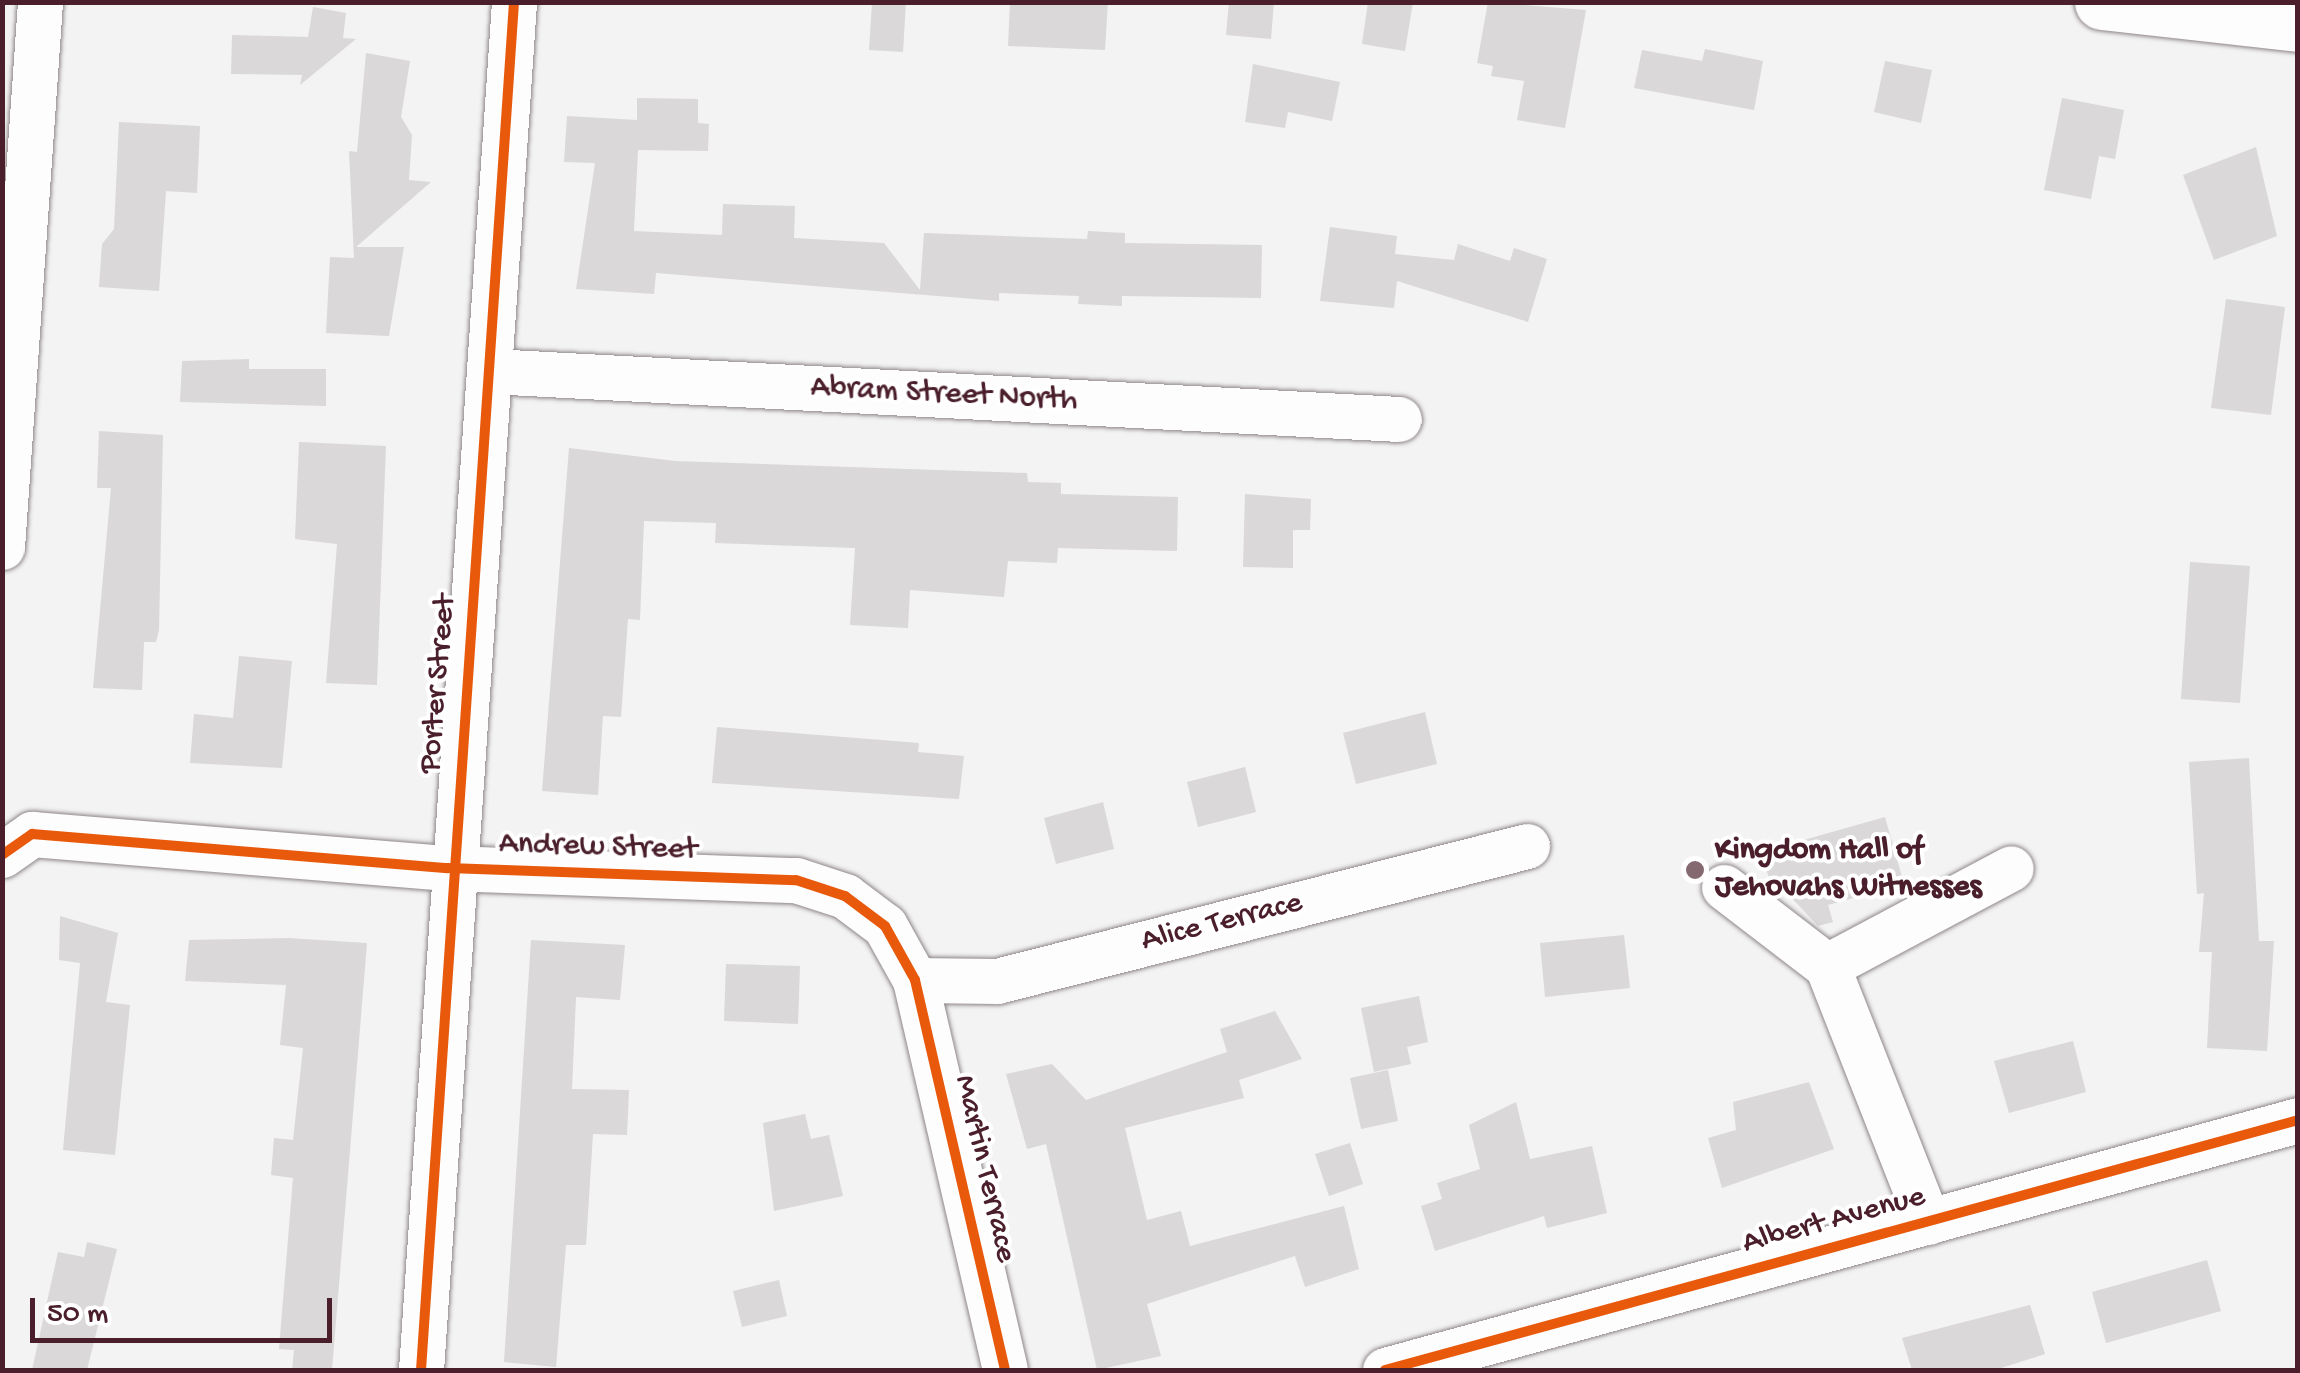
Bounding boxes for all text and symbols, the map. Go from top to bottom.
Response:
street label: Abram Street North [810,369,1078,421]
street label: Porter Street [412,593,466,775]
street label: Andrew Street [498,825,698,871]
place label: Kingdom Hall of Jehovahs Witnesses [1715,833,1981,908]
marker: Kingdom Hall of Jehovahs Witnesses [1684,859,1706,881]
street label: Alice Terrace [1138,884,1306,962]
street label: Martin Terrace [944,1072,1024,1266]
street label: Albert Avenue [1738,1178,1930,1264]
scale bar [35,1278,338,1340]
text: 50 m [47,1298,108,1333]

